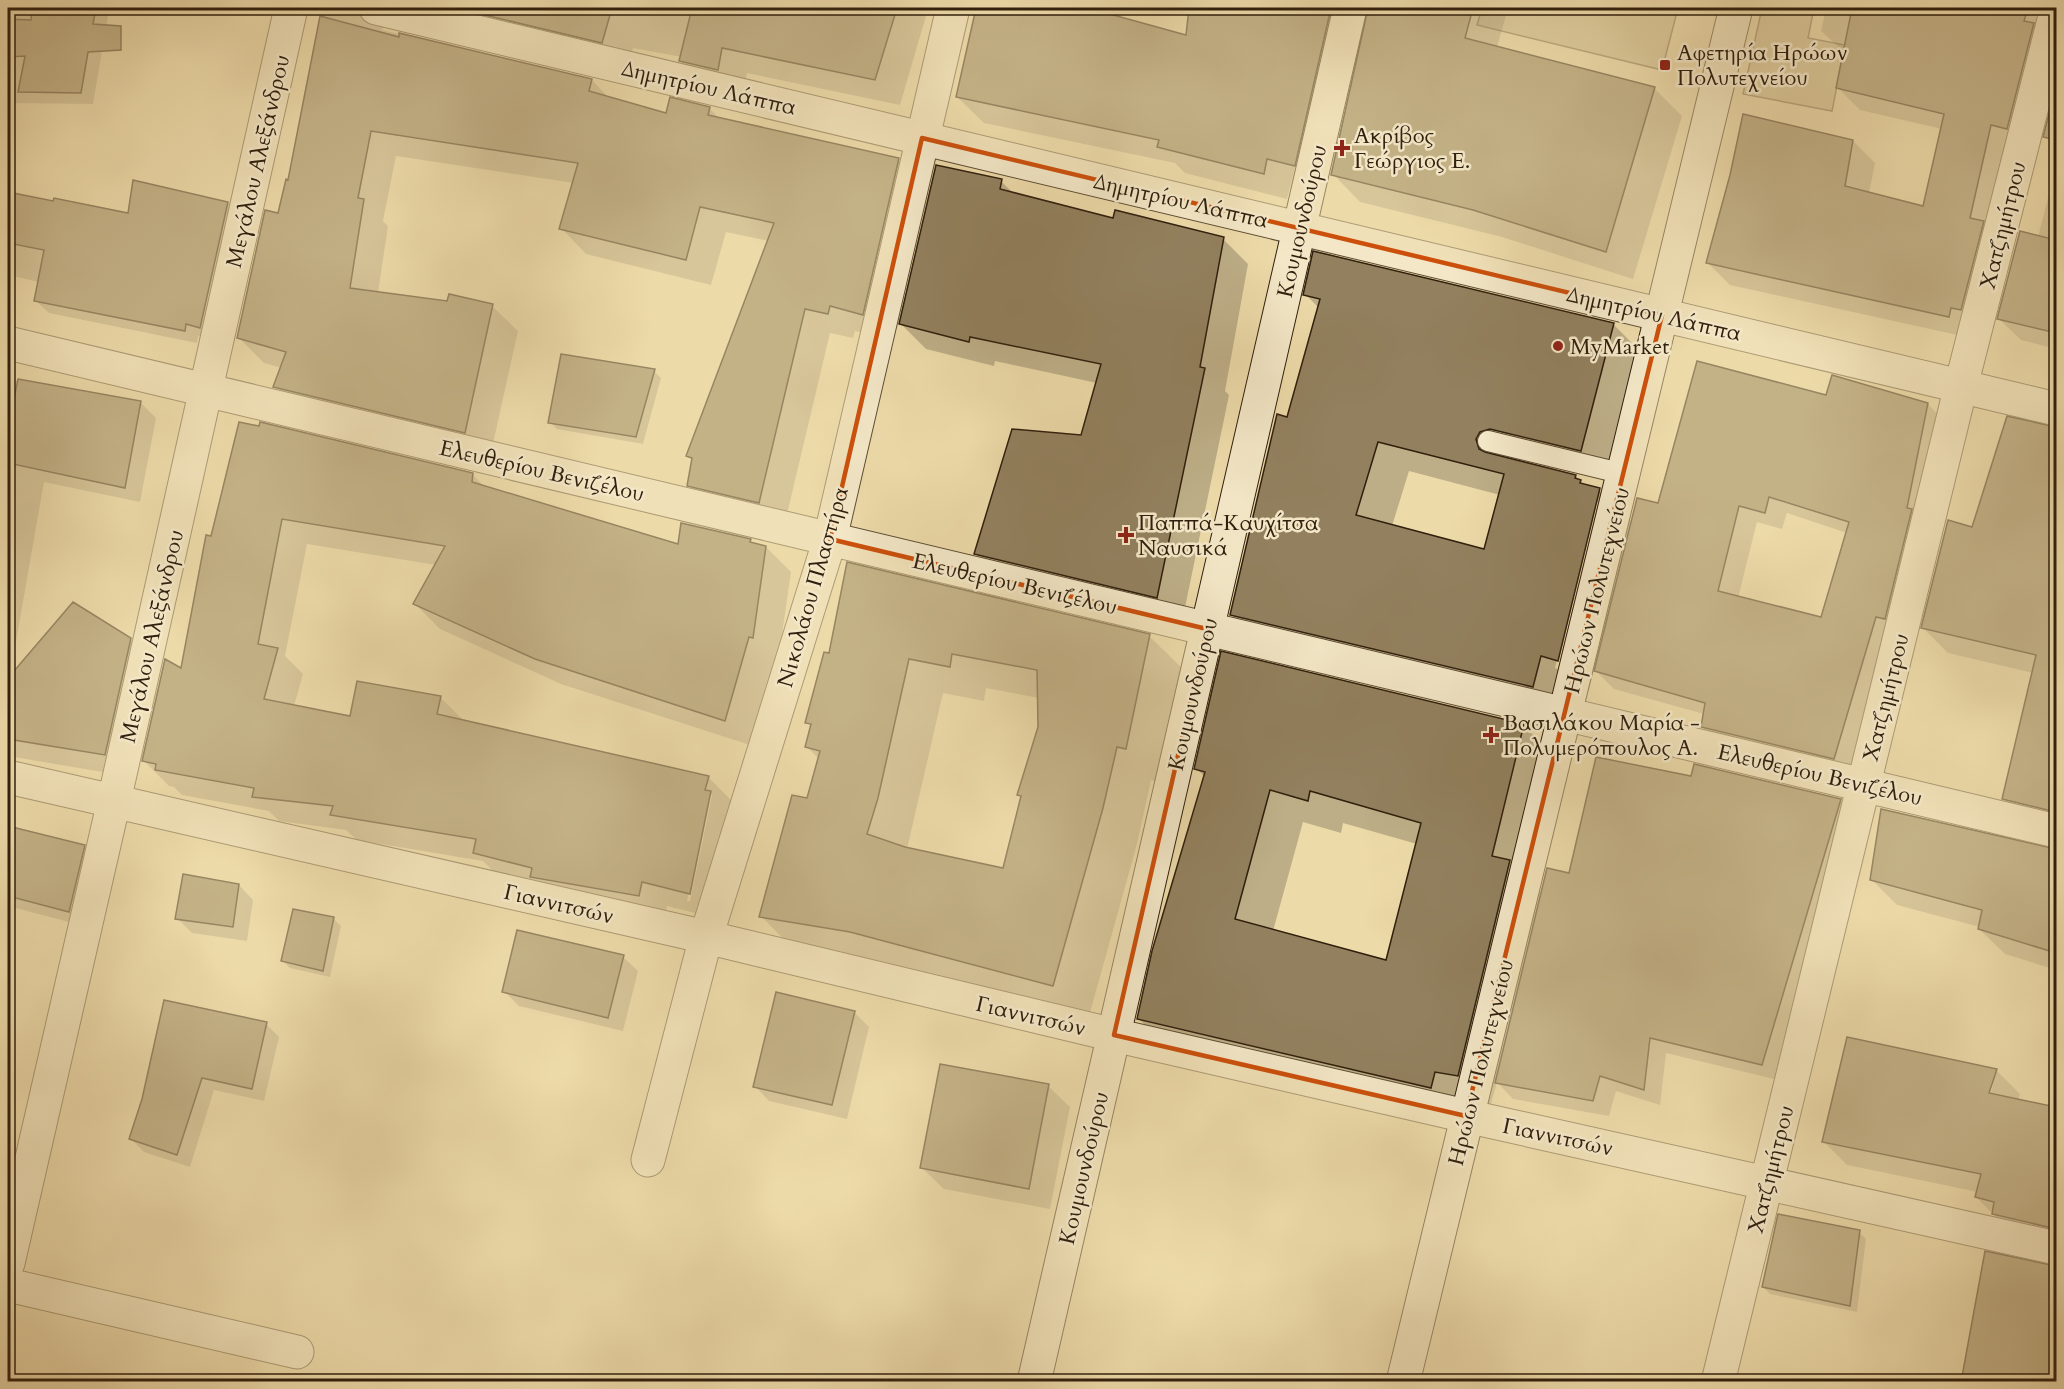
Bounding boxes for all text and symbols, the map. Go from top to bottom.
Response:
place label: Αφετηρία Ηρώων Πολυτεχνείου [1677,38,1848,93]
street label: Μεγάλου Αλεξάνδρου [219,52,297,271]
street label: Δημητρίου Λάππα [619,53,799,123]
marker: Αφετηρία Ηρώων Πολυτεχνείου [1658,58,1672,72]
place label: Ακρίβος Γεώργιος Ε. [1354,121,1470,176]
marker: Ακρίβος Γεώργιος Ε. [1335,141,1349,155]
street label: Κουμουνδούρου [1270,142,1334,301]
street label: Χατζημήτρου [1973,158,2033,292]
street label: Δημητρίου Λάππα [1091,166,1271,236]
street label: Δημητρίου Λάππα [1564,279,1744,349]
place label: MyMarket [1570,332,1669,362]
marker: MyMarket [1551,339,1565,353]
street label: Ελευθερίου Βενιζέλου [436,433,647,509]
street label: Νικολάου Πλαστήρα [770,484,856,691]
street label: Ηρώων Πολυτεχνείου [1557,484,1637,697]
place label: Παππά-Καυχίτσα Ναυσικά [1138,508,1318,563]
street label: Μεγάλου Αλεξάνδρου [113,527,191,746]
marker: Παππά-Καυχίτσα Ναυσικά [1119,528,1133,542]
street label: Ελευθερίου Βενιζέλου [909,546,1120,622]
street label: Κουμουνδούρου [1161,615,1225,774]
street label: Χατζημήτρου [1856,630,1916,764]
place label: Βασιλάκου Μαρία - Πολυμερόπουλος Α. [1503,708,1700,763]
marker: Βασιλάκου Μαρία - Πολυμερόπουλος Α. [1484,728,1498,742]
street label: Ελευθερίου Βενιζέλου [1714,737,1925,813]
street label: Γιαννιτσών [501,877,617,931]
street label: Ηρώων Πολυτεχνείου [1441,956,1521,1169]
street label: Γιαννιτσών [973,989,1089,1043]
street label: Κουμουνδούρου [1052,1089,1116,1248]
street label: Χατζημήτρου [1741,1102,1801,1236]
street label: Γιαννιτσών [1500,1111,1616,1163]

